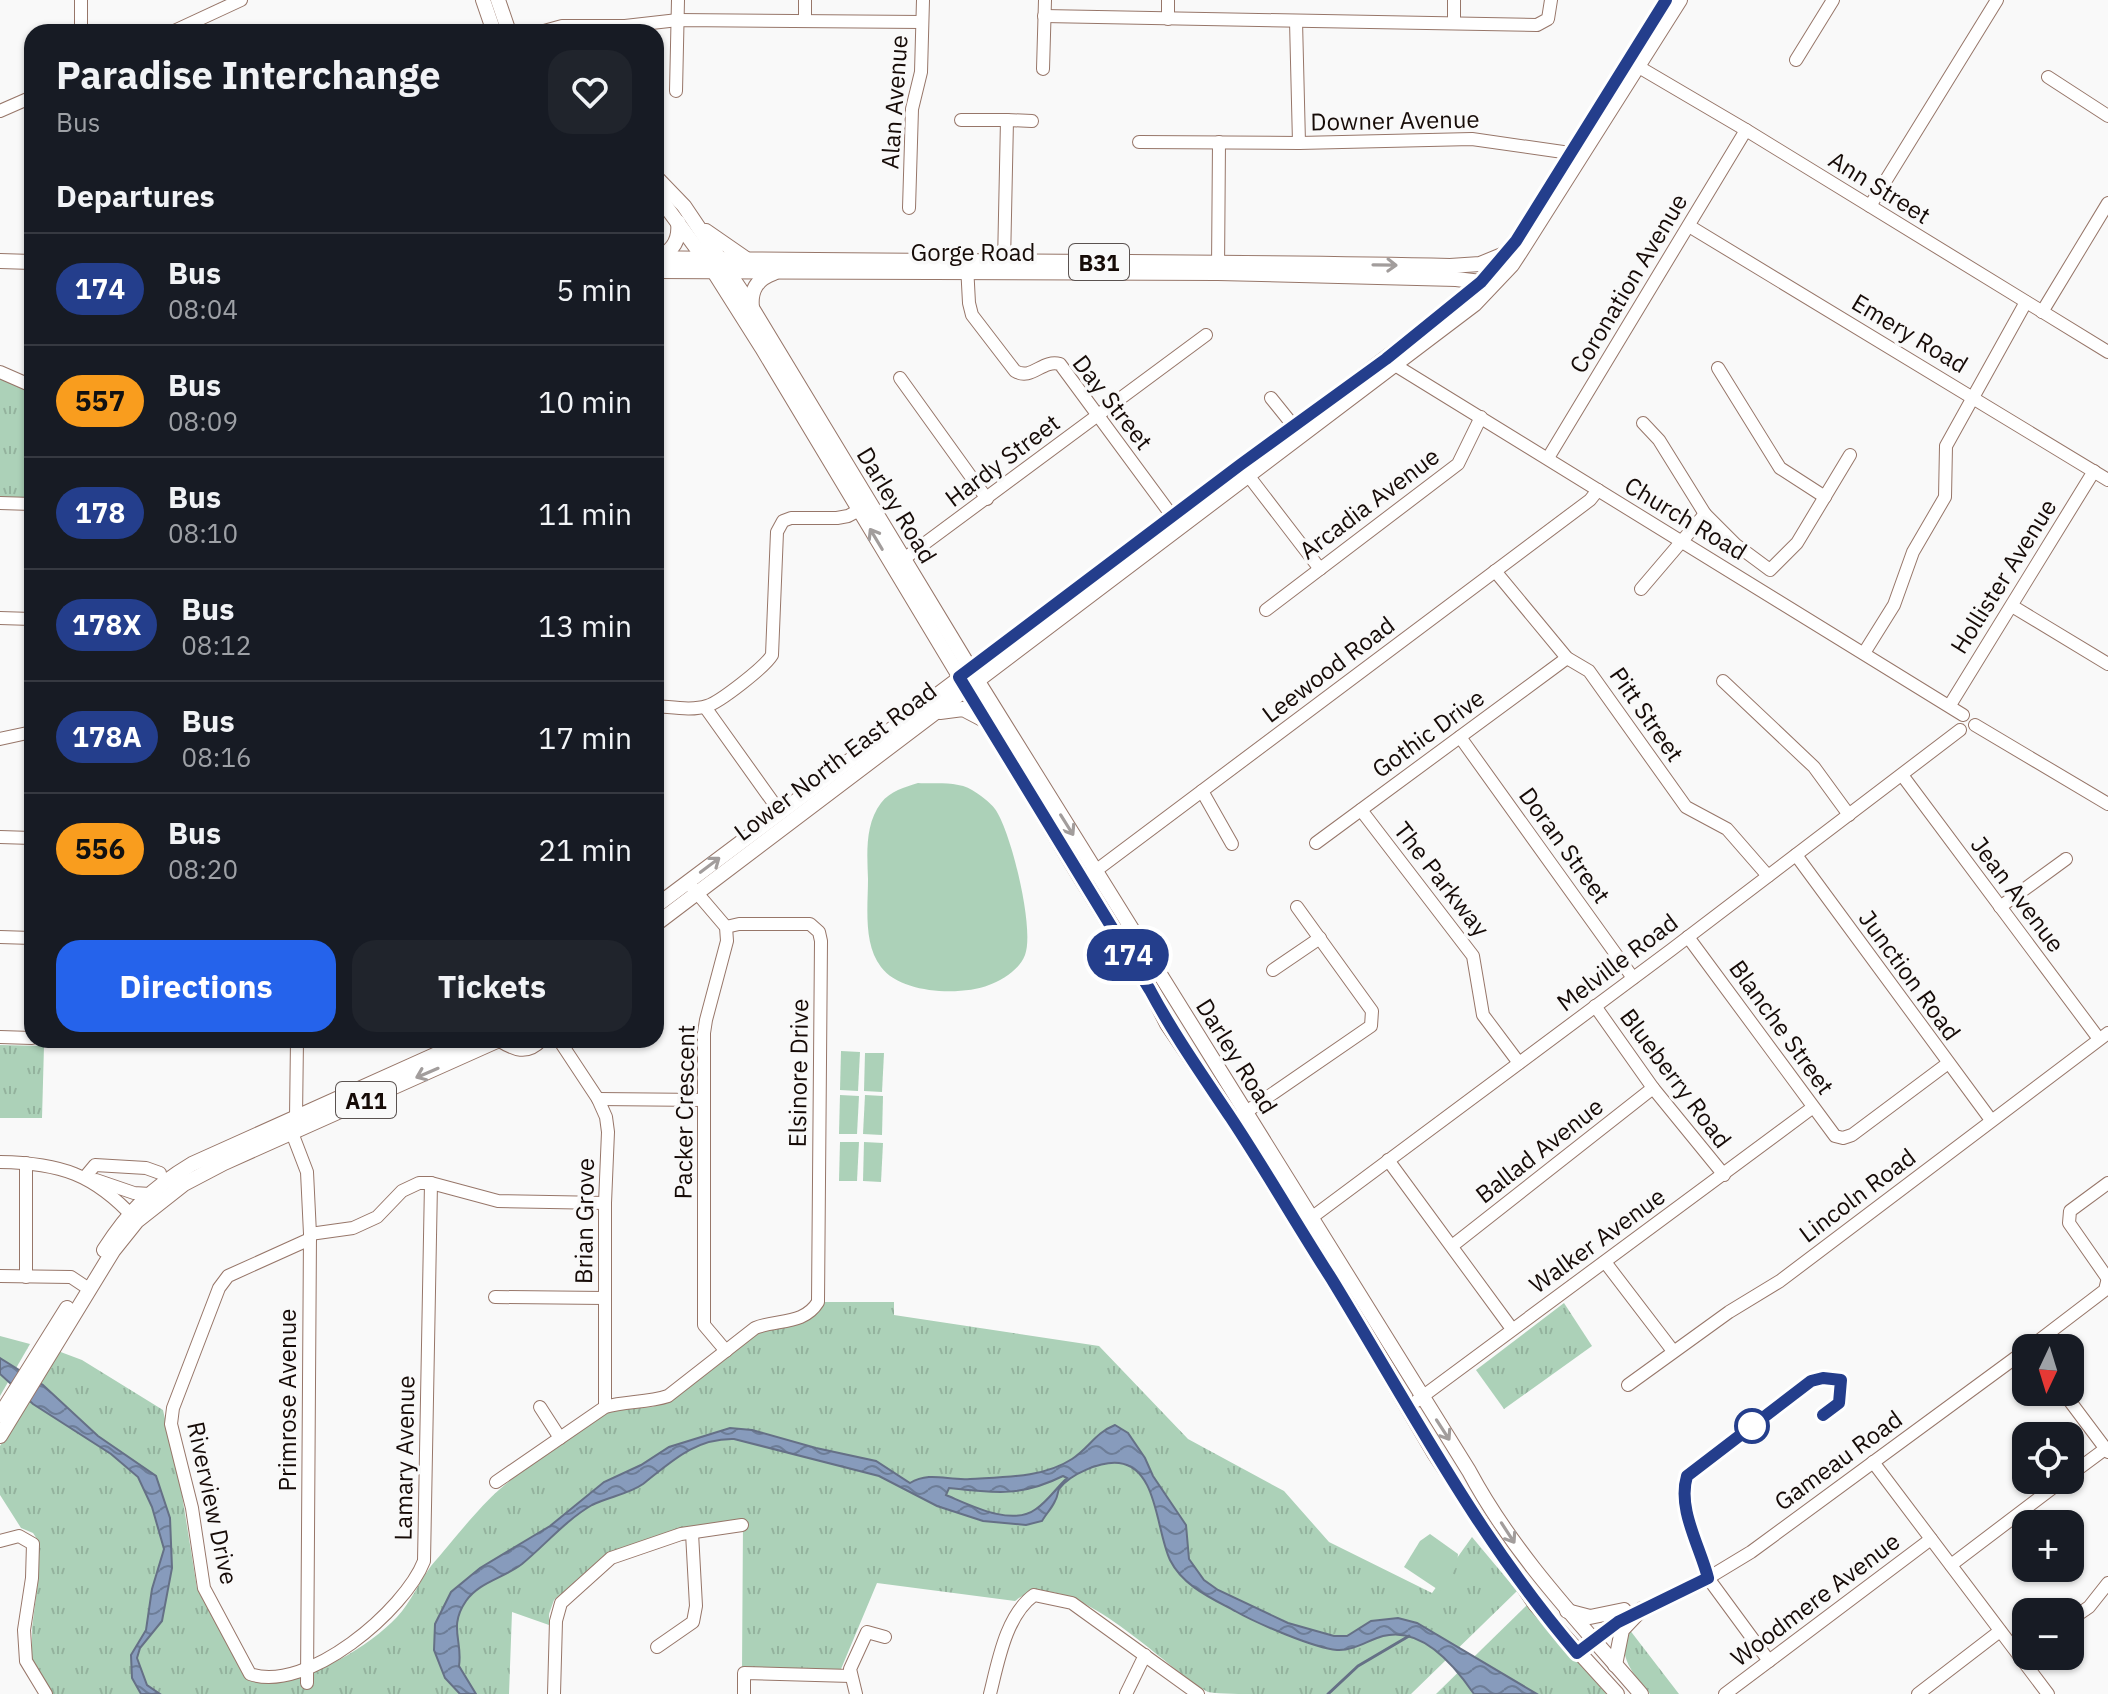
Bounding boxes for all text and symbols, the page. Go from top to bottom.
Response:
street label: Alan Avenue [873,34,915,170]
text: Paradise Interchange [56,50,441,99]
button: heart [548,50,632,134]
street label: Downer Avenue [1310,103,1480,137]
text: Bus [56,105,100,139]
street label: Ann Street [1823,143,1937,231]
text: Departures [56,176,215,215]
street label: Coronation Avenue [1562,187,1694,379]
street label: Gorge Road [911,236,1035,268]
road number: B31 [1069,244,1129,280]
text: Bus [168,253,221,292]
one-way arrow [1371,257,1398,272]
text: 174 [75,270,125,307]
text: 5 min [556,270,632,309]
street label: Emery Road [1846,286,1974,380]
text: 08:04 [168,292,238,326]
street label: Day Street [1066,348,1160,456]
text: Bus [168,365,221,404]
text: 557 [75,382,125,419]
text: 10 min [538,382,632,421]
text: 08:09 [168,404,238,438]
street label: Hardy Street [938,406,1066,514]
street label: Arcadia Avenue [1292,440,1446,566]
street label: Darley Road [850,441,944,569]
street label: Church Road [1619,469,1753,567]
text: Bus [168,477,221,516]
street label: Hollister Avenue [1943,492,2063,660]
text: 178 [75,494,125,531]
text: 11 min [538,494,632,533]
text: 08:10 [168,516,238,550]
one-way arrow [868,528,884,551]
text: Bus [181,589,234,628]
text: 178X [72,606,141,643]
text: 13 min [538,606,632,645]
street label: Leewood Road [1255,609,1401,729]
text: 08:12 [181,628,251,662]
street label: Pitt Street [1603,660,1691,768]
street label: Lower North East Road [727,674,943,848]
street label: Gothic Drive [1365,681,1491,785]
text: Bus [182,701,235,740]
text: 178A [72,718,142,755]
text: 17 min [538,718,632,757]
text: 08:16 [182,740,252,774]
street label: Doran Street [1512,781,1618,909]
text: Bus [168,813,221,852]
one-way arrow [1060,813,1076,836]
street label: The Parkway [1387,815,1497,943]
street label: Jean Avenue [1964,829,2072,959]
text: 556 [75,830,125,867]
text: 21 min [538,830,632,869]
text: 08:20 [168,852,238,886]
one-way arrow [699,857,720,874]
street label: Junction Road [1852,903,1968,1047]
street label: Melville Road [1550,906,1684,1018]
line badge: 174 [1082,929,1174,981]
text: 174 [1103,936,1153,973]
button: Directions [56,940,336,1032]
button: Tickets [352,940,632,1032]
street label: Blanche Street [1722,953,1842,1101]
street label: Darley Road [1189,992,1285,1120]
street label: Elsinore Drive [781,998,815,1148]
street label: Blueberry Road [1613,1002,1739,1154]
street label: Packer Crescent [666,1024,702,1200]
one-way arrow [415,1067,440,1082]
road number: A11 [336,1082,396,1118]
street label: Ballad Avenue [1468,1090,1610,1210]
street label: Lincoln Road [1792,1141,1922,1249]
street label: Brian Grove [567,1158,601,1284]
street label: Walker Avenue [1523,1180,1671,1300]
street label: Primrose Avenue [271,1309,303,1491]
north arrow [2012,1334,2084,1406]
map controls [2012,1334,2084,1670]
street label: Lamary Avenue [387,1375,421,1541]
street label: Gameau Road [1768,1403,1908,1517]
unlabelled marker [1735,1409,1769,1443]
one-way arrow [1435,1418,1451,1441]
street label: Riverview Drive [180,1419,246,1587]
button: locate [2012,1422,2084,1494]
button: + [2012,1510,2084,1582]
one-way arrow [1500,1522,1516,1544]
street label: Woodmere Avenue [1724,1525,1906,1673]
button: − [2012,1598,2084,1670]

